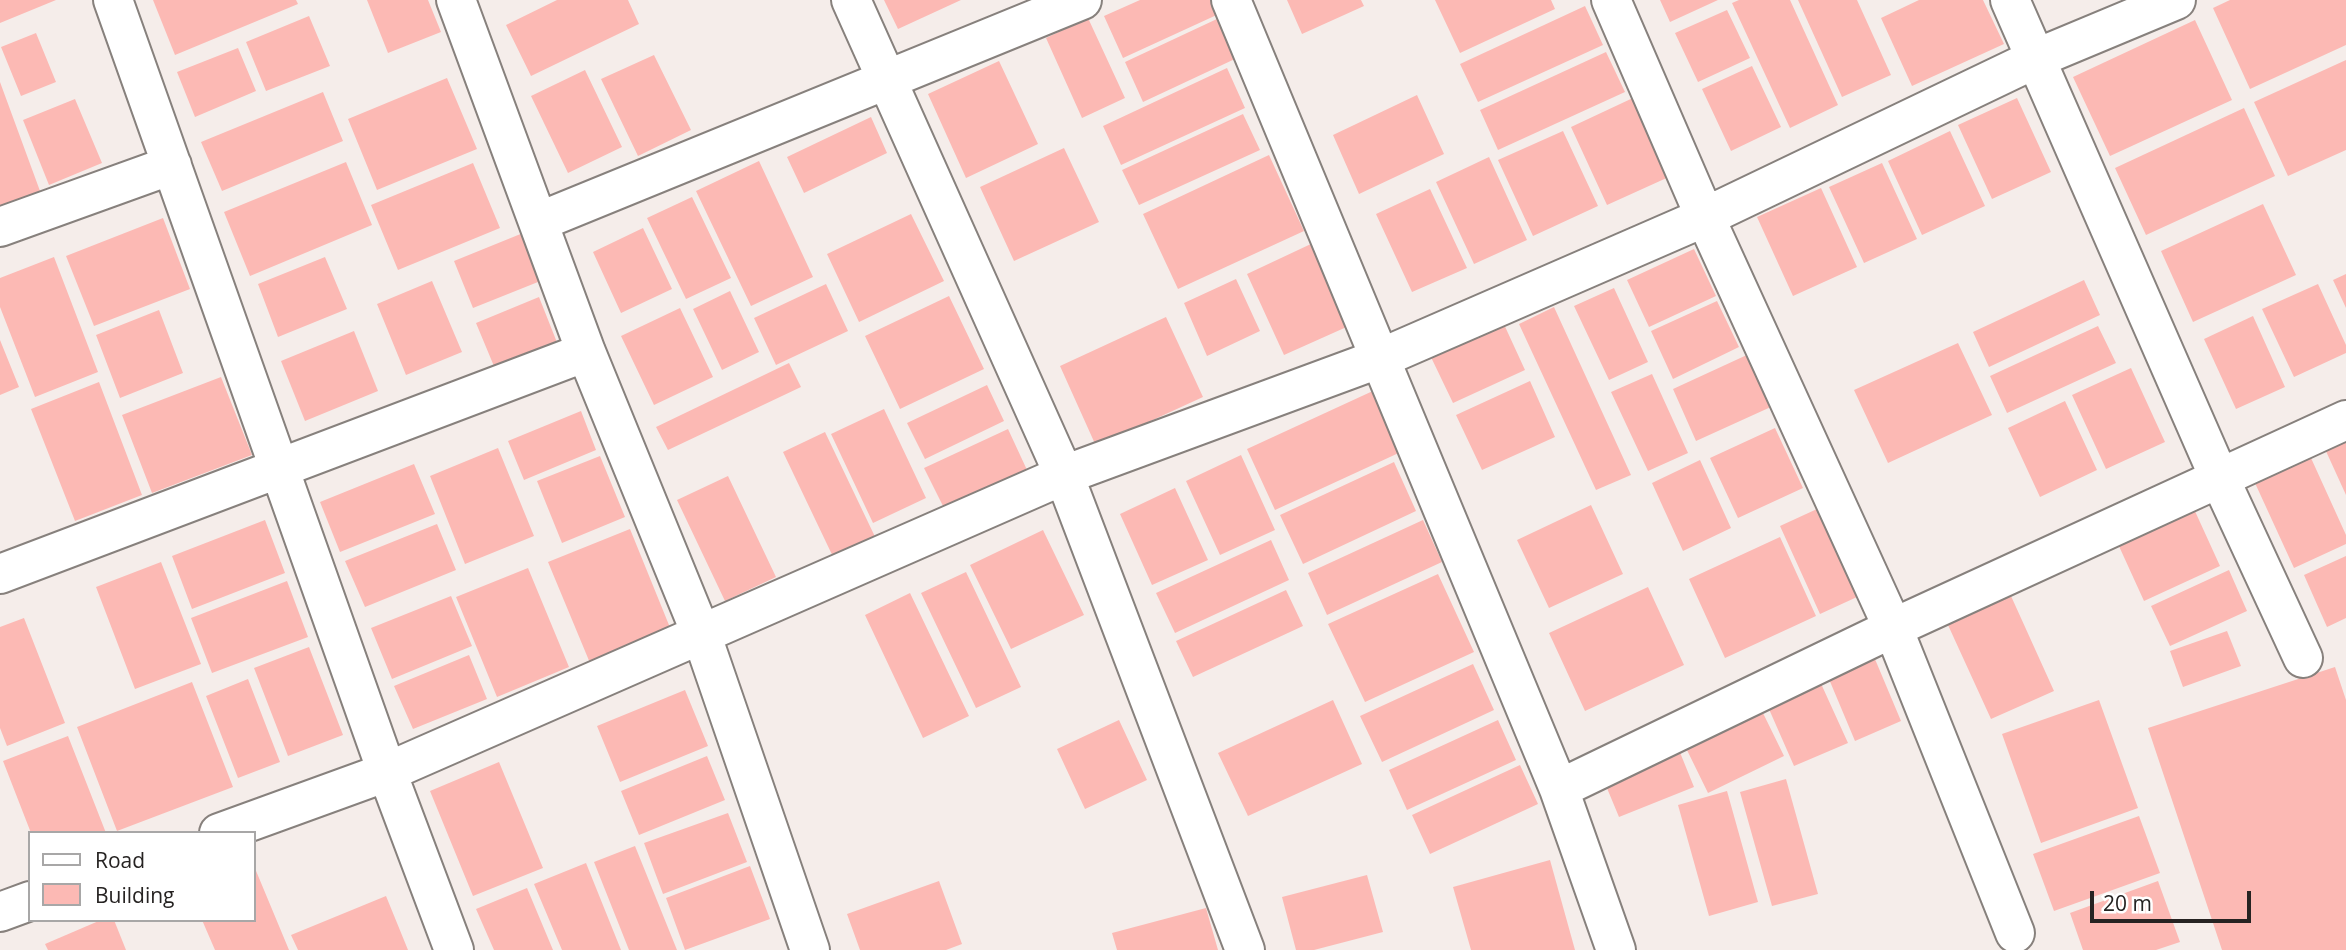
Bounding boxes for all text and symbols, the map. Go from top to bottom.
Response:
legend [28,831,256,922]
text: Road [95,846,145,874]
scale bar [2094,876,2255,920]
text: Building [95,881,174,909]
text: 20 m [2103,889,2152,917]

